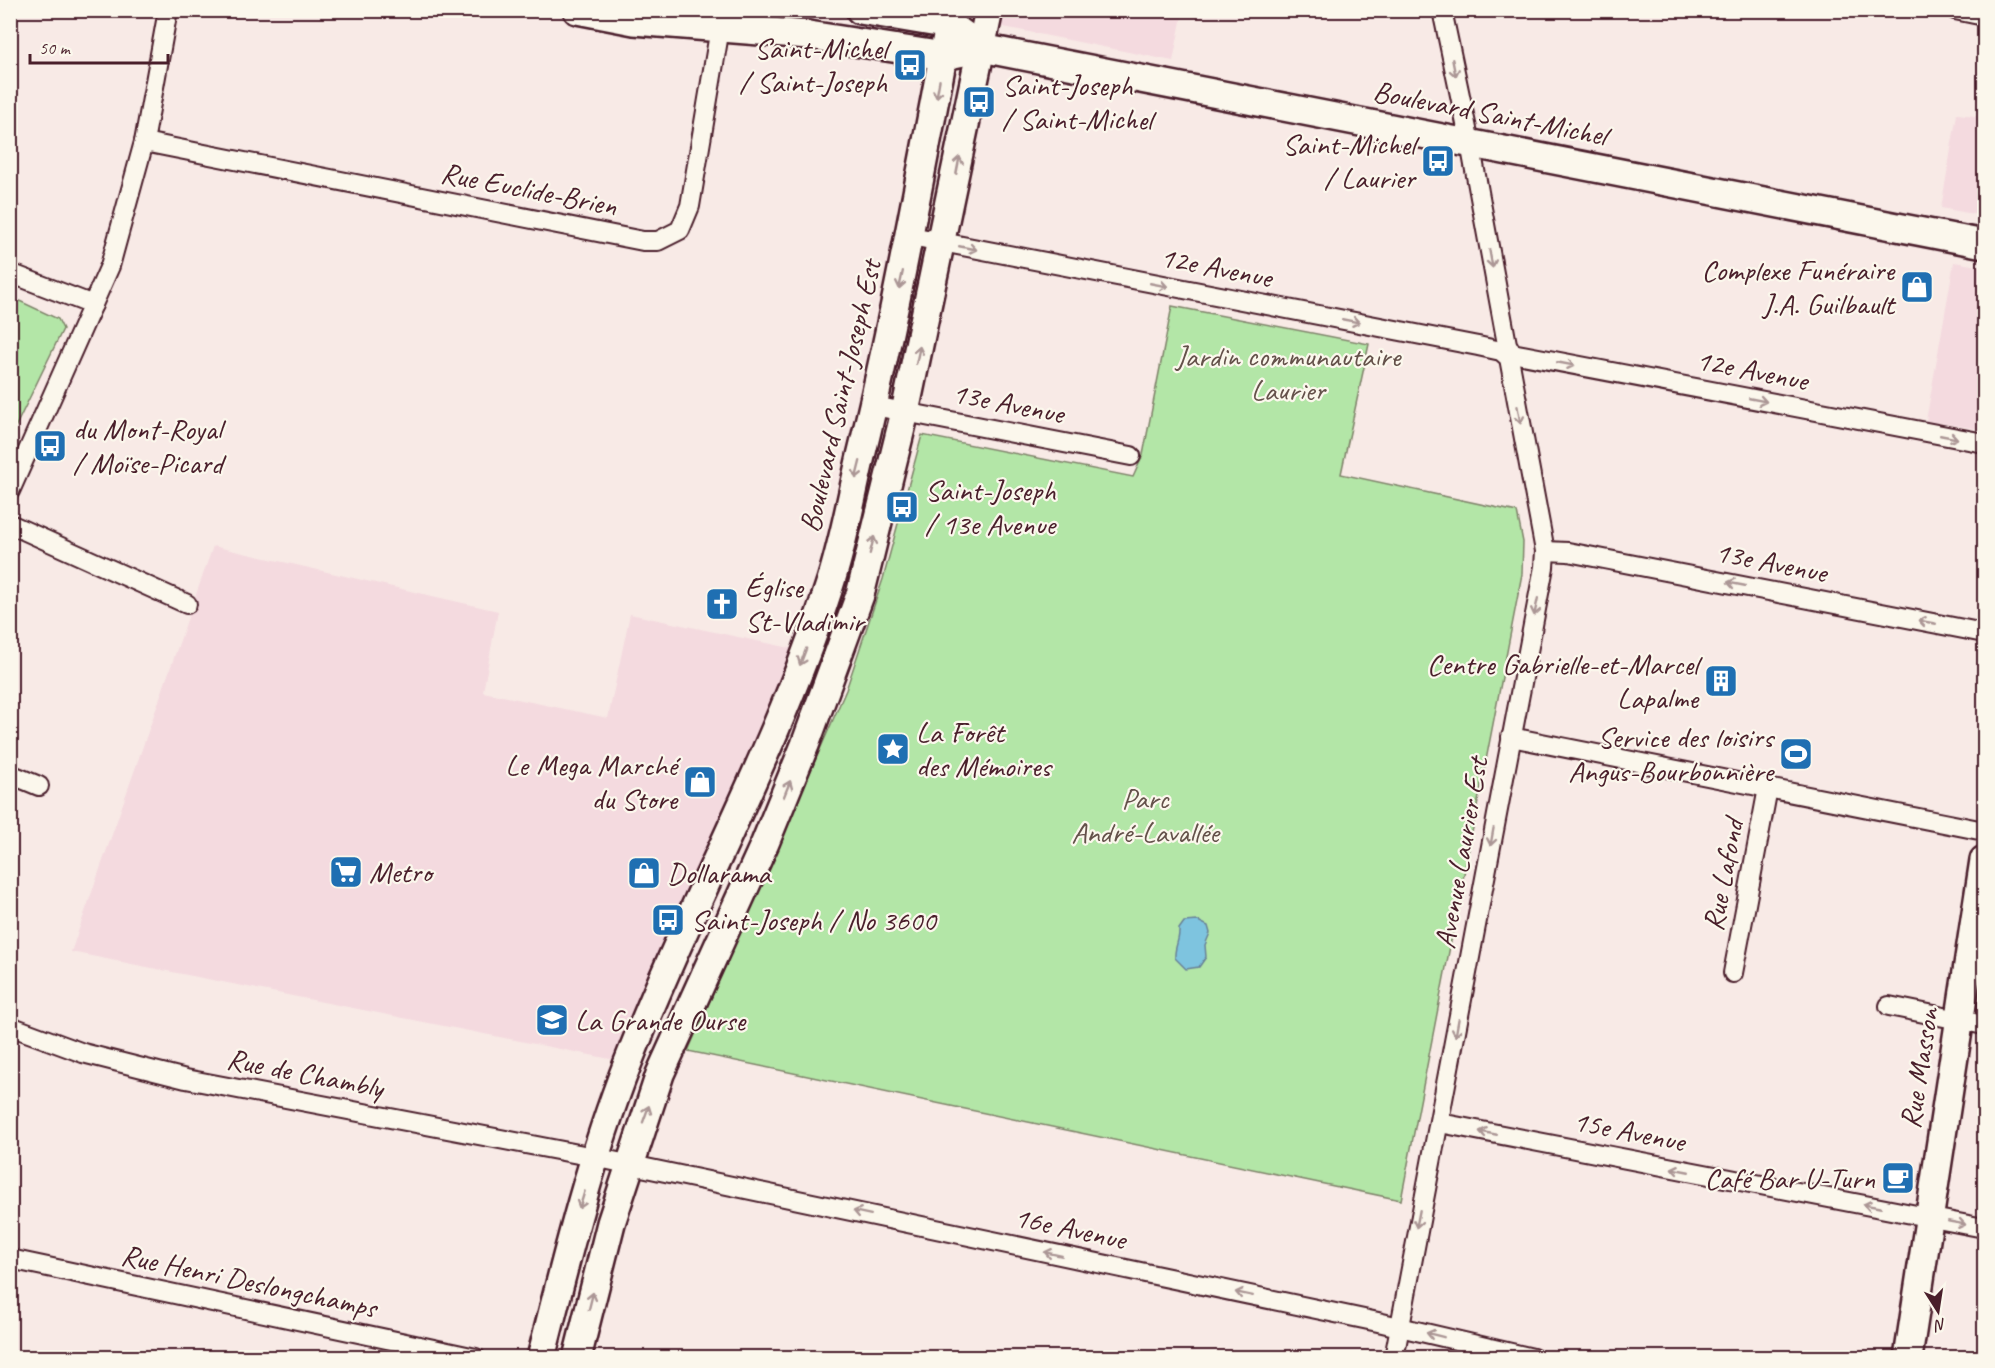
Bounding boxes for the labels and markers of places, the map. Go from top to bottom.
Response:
place label: Saint-Michel / Saint-Joseph [739,29,892,101]
bus stop icon: Saint-Michel / Saint-Joseph [892,47,928,83]
place label: Saint-Joseph / Saint-Michel [1002,66,1157,138]
bus stop icon: Saint-Joseph / Saint-Michel [961,84,997,120]
place label: Saint-Michel / Laurier [1282,125,1420,197]
bus stop icon: Saint-Michel / Laurier [1420,143,1456,179]
place label: Complexe Funéraire J.A. Guilbault [1701,251,1897,323]
shop icon: Complexe Funéraire J.A. Guilbault [1899,269,1935,305]
place label: du Mont-Royal / Moïse-Picard [73,410,227,482]
bus stop icon: du Mont-Royal / Moïse-Picard [32,428,68,464]
place label: Saint-Joseph / 13e Avenue [925,471,1057,543]
bus stop icon: Saint-Joseph / 13e Avenue [884,489,920,525]
place label: Église St-Vladimir [745,568,867,640]
church icon: Église St-Vladimir [704,586,740,622]
place label: Centre Gabrielle-et-Marcel Lapalme [1427,645,1703,717]
building icon: Centre Gabrielle-et-Marcel Lapalme [1703,663,1739,699]
place label: La Forêt des Mémoires [916,713,1054,785]
place label: Service des loisirs Angus-Bourbonnière [1568,718,1776,790]
place icon: La Forêt des Mémoires [875,731,911,767]
sports icon: Service des loisirs Angus-Bourbonnière [1778,736,1814,772]
place label: Le Mega Marché du Store [505,746,681,818]
shop icon: Le Mega Marché du Store [682,764,718,800]
place label: Metro [369,853,435,891]
supermarket icon: Metro [328,854,364,890]
place label: Dollarama [667,854,772,892]
shop icon: Dollarama [626,855,662,891]
place label: Saint-Joseph / No 3600 [691,901,938,939]
bus stop icon: Saint-Joseph / No 3600 [650,902,686,938]
place label: La Grande Ourse [575,1001,747,1039]
school or university icon: La Grande Ourse [534,1002,570,1038]
place label: Café Bar U-Turn [1705,1159,1875,1197]
cafe icon: Café Bar U-Turn [1880,1160,1916,1196]

